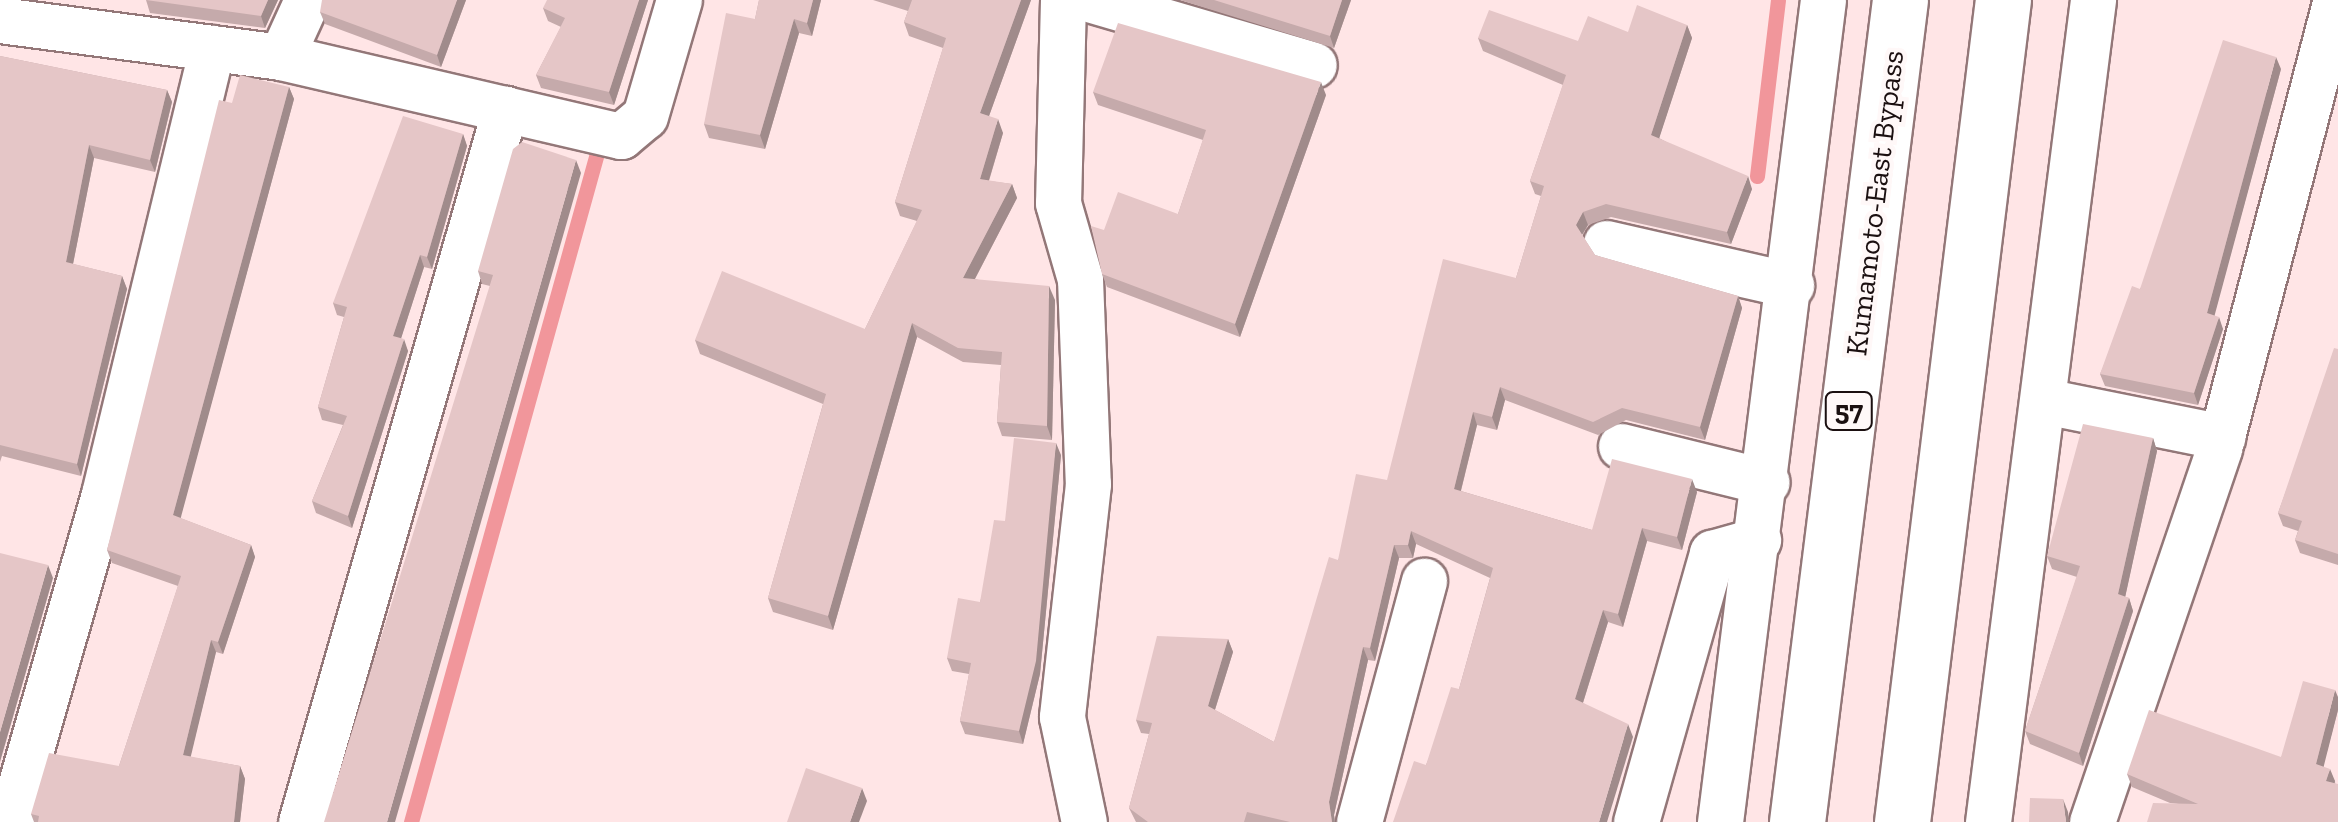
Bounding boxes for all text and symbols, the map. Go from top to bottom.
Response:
street label: Kumamoto-East Bypass [1838,48,1912,358]
road number: 57 [1824,388,1874,434]

